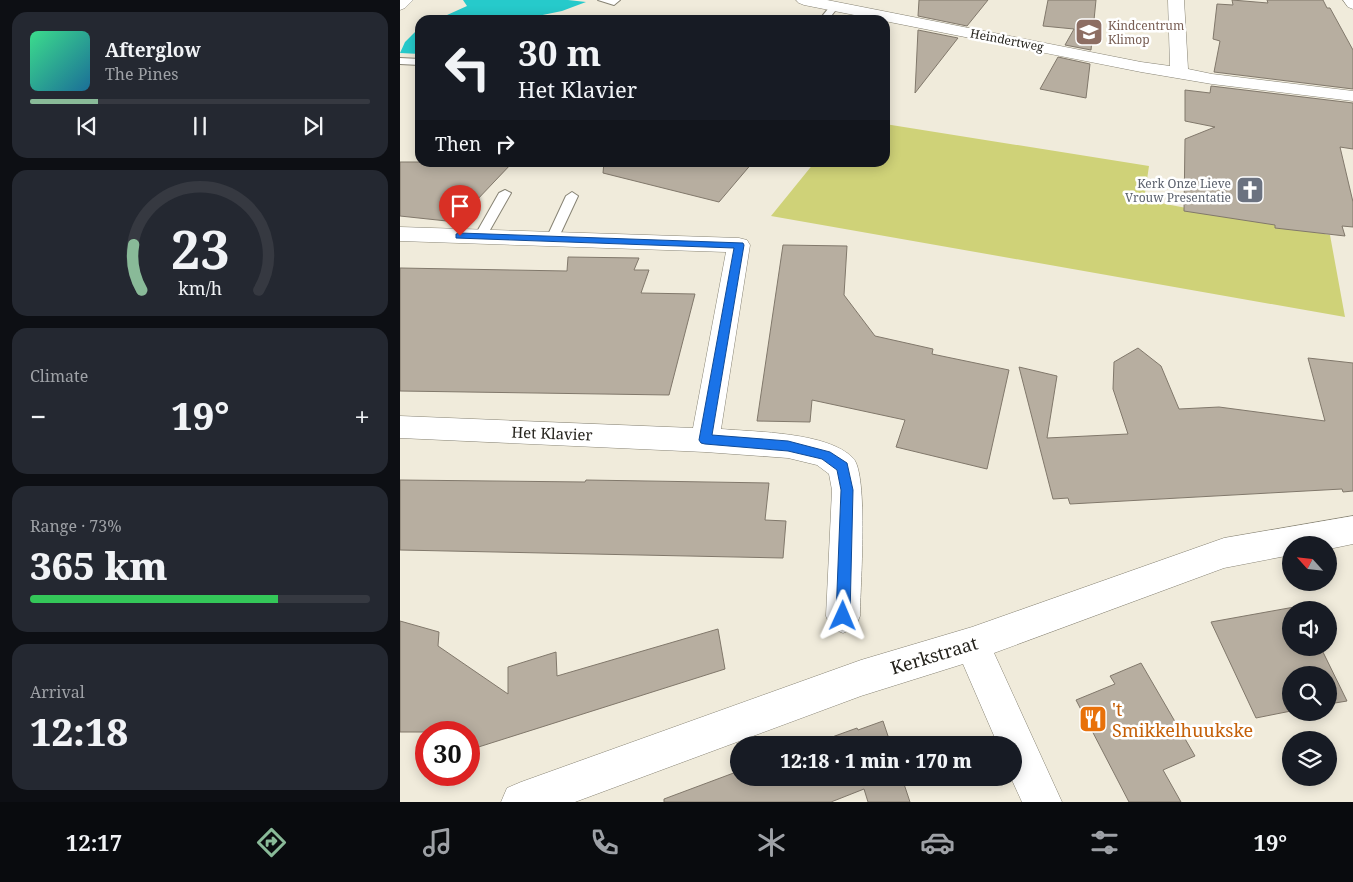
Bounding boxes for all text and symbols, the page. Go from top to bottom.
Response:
school or university icon: Kindcentrum Klimop [1074,17,1104,47]
place label: Kindcentrum Klimop [1108,17,1184,48]
street label: Heindertweg [969,25,1046,56]
text: 30 m [518,29,601,76]
icon: left [435,35,500,100]
text: Afterglow [105,37,201,63]
text: The Pines [105,63,179,85]
text: Het Klavier [518,74,637,104]
icon: previous [73,112,101,140]
icon: pause [186,112,214,140]
icon: next [299,112,327,140]
icon: right [491,130,519,158]
text: Then [435,131,481,157]
place label: Kerk Onze Lieve Vrouw Presentatie [1125,175,1231,206]
church icon: Kerk Onze Lieve Vrouw Presentatie [1235,175,1265,205]
pin [439,185,481,236]
icon: arrive [446,192,474,220]
text: 23 [171,213,229,284]
text: km/h [178,276,222,300]
text: Climate [30,365,88,387]
text: 19° [171,389,229,441]
text: − [30,397,46,435]
text: + [354,397,370,435]
street label: Het Klavier [511,422,593,444]
text: Range · 73% [30,515,122,537]
north arrow [1282,536,1338,591]
map controls [1282,536,1337,786]
text: 365 km [30,539,168,591]
position arrow [816,589,868,641]
button: sound [1282,601,1337,656]
street label: Kerkstraat [887,630,981,680]
button: search [1282,666,1337,721]
text: Arrival [30,681,85,703]
place label: 't Smikkelhuukske [1112,697,1253,742]
restaurant icon: 't Smikkelhuukske [1078,704,1108,734]
text: 12:18 [30,705,128,757]
speed limit sign: 30 [415,721,480,786]
button: layers [1282,731,1337,786]
text: 12:18 · 1 min · 170 m [780,748,972,774]
icon: directions [254,825,289,860]
icon: music [420,825,455,860]
icon: phone [587,825,622,860]
icon: climate [754,825,789,860]
icon: car [920,825,955,860]
icon: filters [1087,825,1122,860]
text: 12:17 [66,827,122,857]
text: 19° [1253,827,1287,857]

